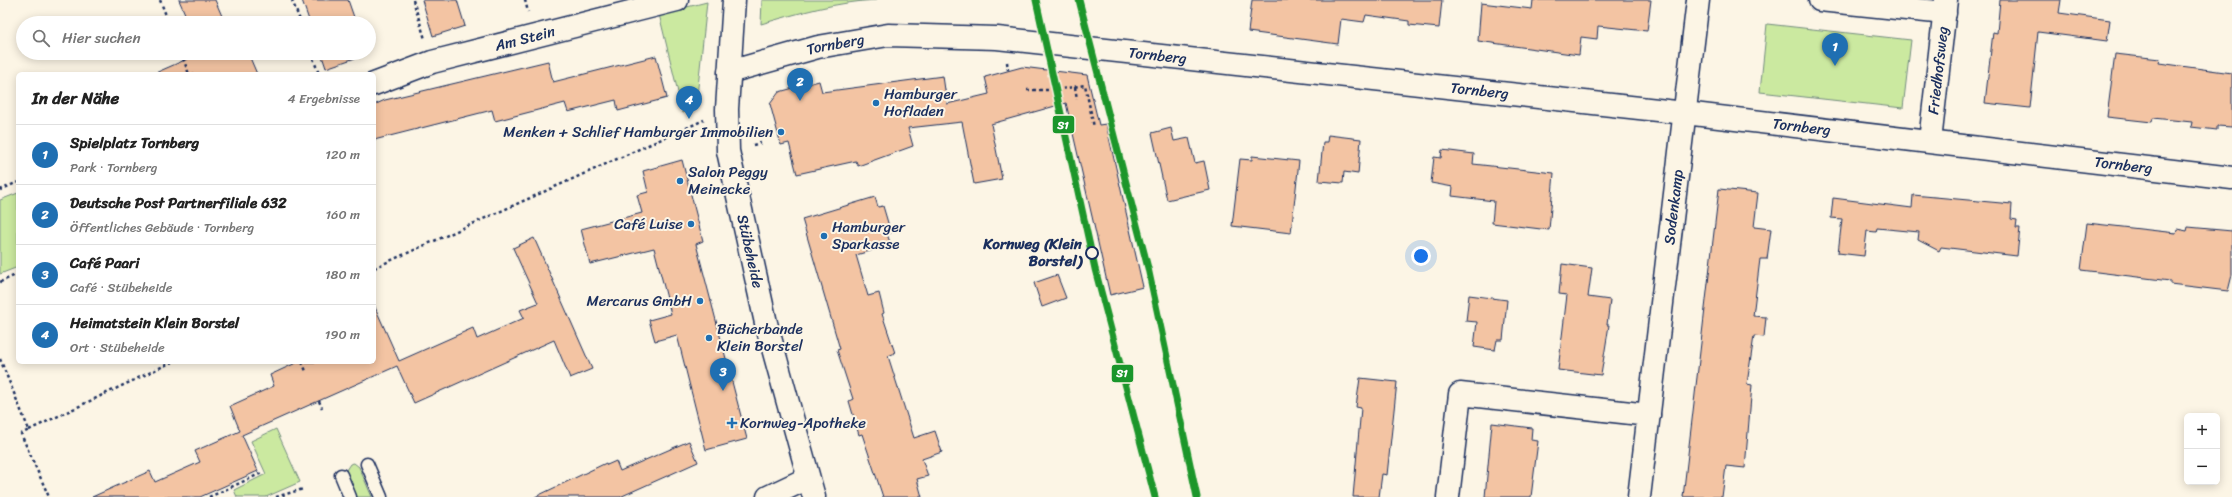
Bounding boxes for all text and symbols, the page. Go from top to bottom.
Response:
search box [16,16,376,60]
street label: Am Stein [491,18,558,59]
text: Hier suchen [62,25,141,51]
street label: Friedhofsweg [1920,25,1956,116]
street label: Tornberg [803,26,867,63]
icon: search [30,27,52,49]
pin: 1 [1822,33,1848,66]
street label: Tornberg [1127,39,1188,72]
pin: 2 [787,68,813,101]
street label: Tornberg [1449,75,1510,107]
place label: Hamburger Hofladen [884,81,958,124]
text: In der Nähe [32,83,119,113]
pin: 4 [676,86,702,119]
text: 4 Ergebnisse [288,87,360,110]
marker: Hamburger Hofladen [871,98,881,108]
street label: Tornberg [1771,111,1833,143]
line badge: S1 [1052,115,1075,134]
text: S1 [1056,116,1069,135]
place label: Menken + Schlief Hamburger Immobilien [503,119,773,145]
marker: Menken + Schlief Hamburger Immobilien [776,127,786,137]
text: Spielplatz Tornberg [70,130,199,156]
text: 1 [42,143,48,166]
text: 120 m [325,143,360,166]
street label: Tornberg [2093,149,2154,181]
text: Park · Tornberg [70,156,157,179]
place label: Salon Peggy Meinecke [688,159,768,202]
street label: Sodenkamp [1656,168,1691,246]
marker: Salon Peggy Meinecke [675,176,685,186]
text: Deutsche Post Partnerfiliale 632 [70,190,287,216]
text: 2 [41,203,49,226]
text: 160 m [325,203,360,226]
place label: Café Luise [614,211,683,237]
street label: Stübeheide [729,212,771,291]
place label: Hamburger Sparkasse [832,214,906,257]
text: Öffentliches Gebäude · Tornberg [70,216,254,239]
marker: Café Luise [686,219,696,229]
marker: Hamburger Sparkasse [819,231,829,241]
place label: Kornweg (Klein Borstel) [982,231,1084,274]
marker: Kornweg (Klein Borstel) [1085,246,1099,260]
your location [1411,246,1431,266]
text: Café Paari [70,250,139,276]
text: 3 [41,263,49,286]
text: 180 m [325,263,360,286]
text: Café · Stübeheide [70,276,172,299]
place label: Mercarus GmbH [586,288,692,314]
marker: Mercarus GmbH [695,296,705,306]
text: Heimatstein Klein Borstel [70,310,239,336]
place label: Bücherbande Klein Borstel [717,316,804,359]
text: 4 [41,323,49,346]
text: 190 m [325,323,360,346]
marker: Bücherbande Klein Borstel [704,333,714,343]
text: Ort · Stübeheide [70,336,165,359]
pin: 3 [710,358,736,391]
line badge: S1 [1111,364,1134,383]
text: S1 [1115,364,1128,383]
place label: Kornweg-Apotheke [740,410,866,436]
map controls [2184,413,2220,485]
button: + [2184,413,2220,449]
marker: Kornweg-Apotheke [727,418,737,428]
button: − [2184,449,2220,485]

